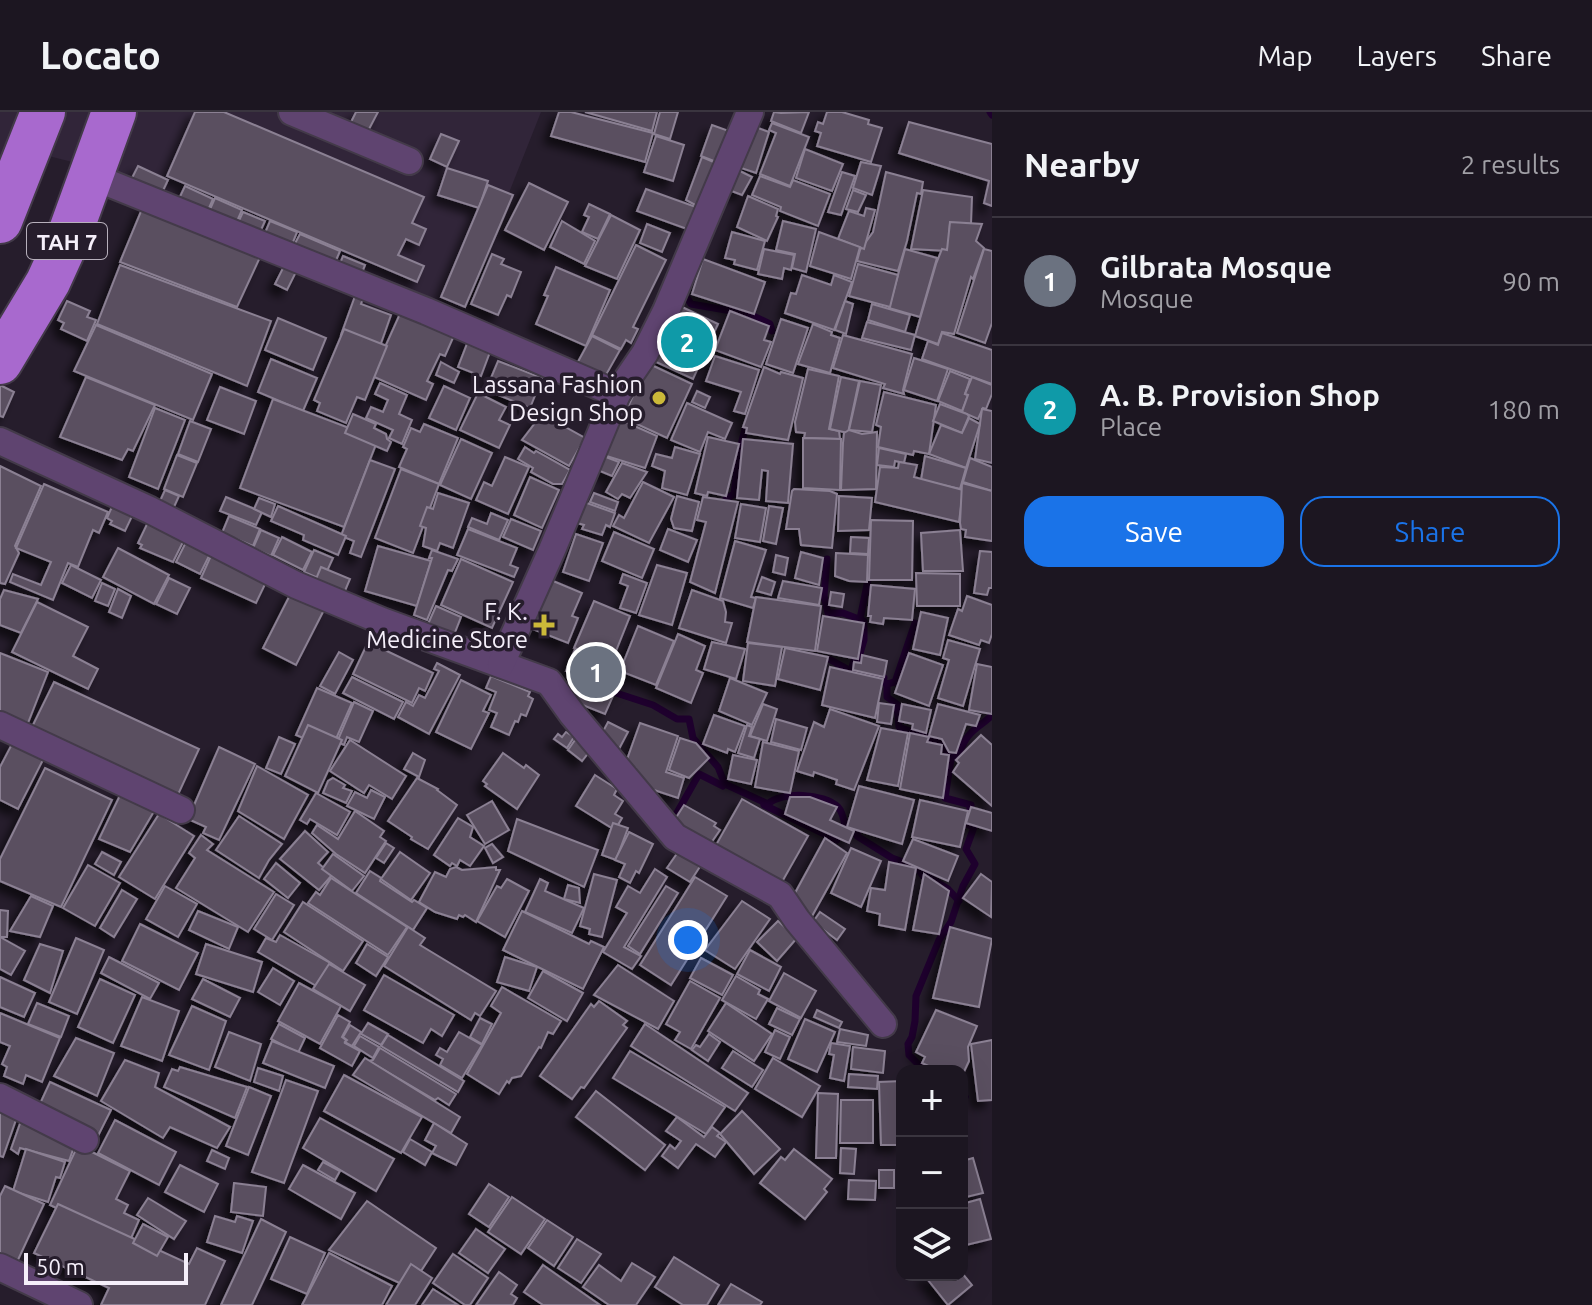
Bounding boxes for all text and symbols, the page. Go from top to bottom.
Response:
text: Locato [40,34,161,76]
text: Map [1257,40,1313,71]
text: Layers [1357,40,1437,71]
text: Share [1481,40,1552,71]
text: Nearby [1024,145,1139,183]
text: 2 results [1461,150,1560,179]
road number: TAH 7 [27,223,107,259]
text: Gilbrata Mosque [1100,250,1332,284]
text: 1 [1043,267,1057,296]
text: 90 m [1502,267,1560,296]
text: Mosque [1100,284,1194,313]
pin: 2 [661,312,713,372]
place label: Lassana Fashion Design Shop [472,371,643,426]
text: A. B. Provision Shop [1100,378,1380,412]
marker: Lassana Fashion Design Shop [650,389,668,407]
text: 2 [1043,395,1057,424]
text: 180 m [1488,395,1560,424]
text: Place [1100,412,1162,441]
button: Save [1024,496,1284,567]
button: Share [1300,496,1560,567]
place label: F. K. Medicine Store [366,598,528,653]
marker: F. K. Medicine Store [535,616,553,634]
pin: 1 [570,642,622,702]
your location [668,920,708,960]
map controls [896,1065,968,1281]
button: + [896,1065,968,1137]
button: − [896,1137,968,1209]
button: layers [896,1209,968,1281]
scale bar [24,1249,188,1285]
text: 50 m [36,1254,85,1279]

